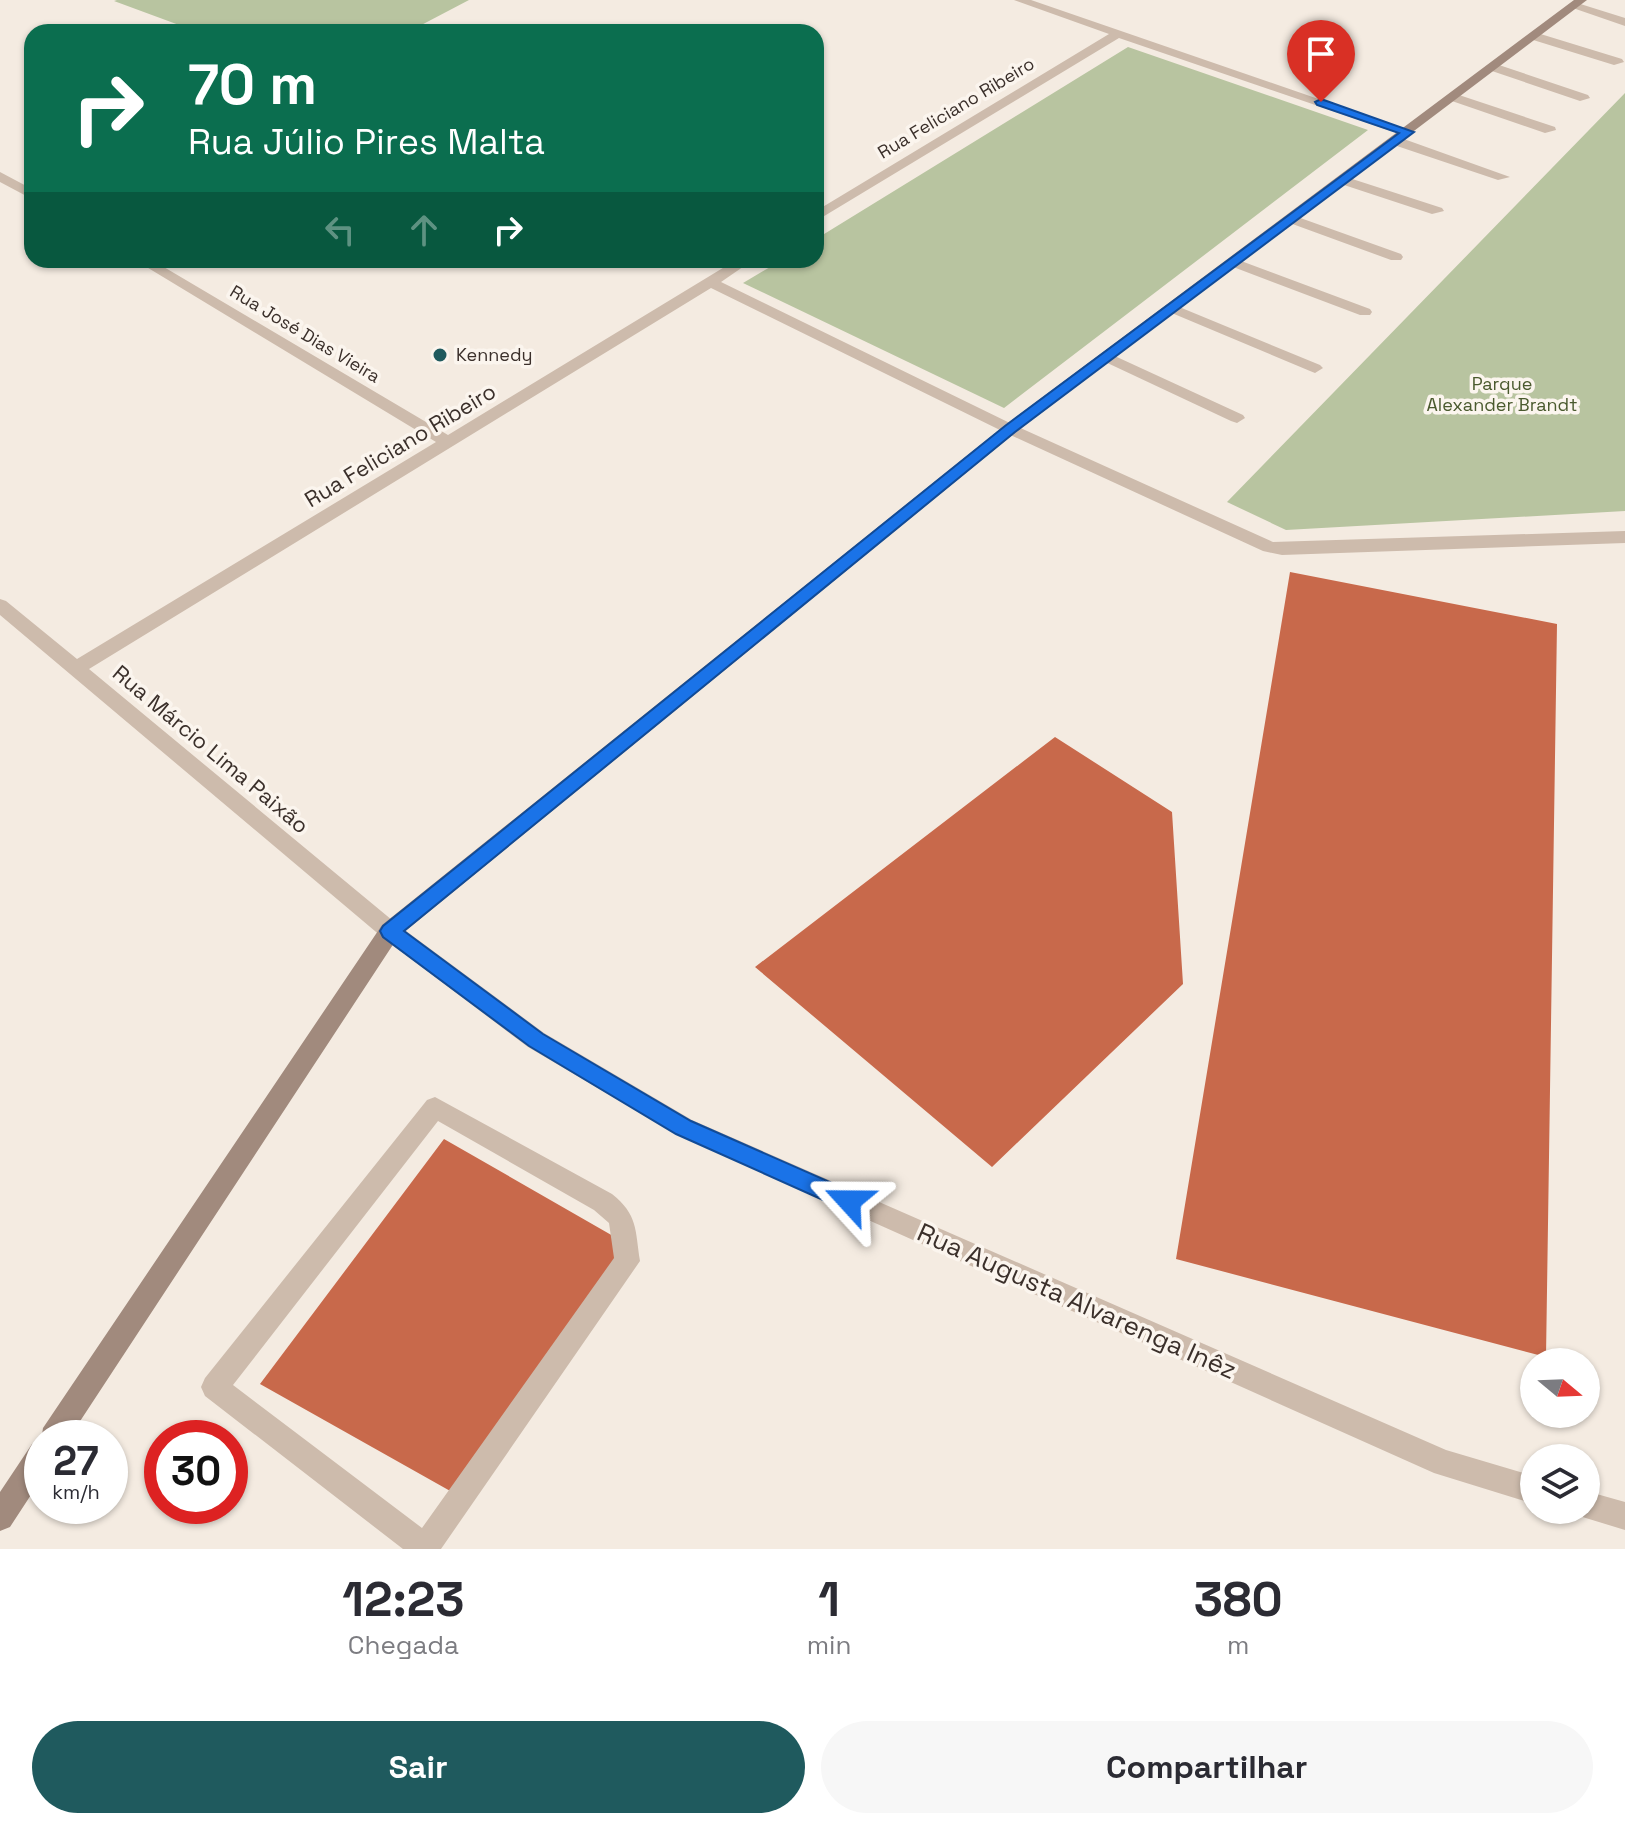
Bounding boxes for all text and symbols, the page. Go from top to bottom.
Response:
pin [1287,20,1355,102]
icon: arrive [1299,32,1343,76]
text: 70 m [188,49,317,120]
street label: Rua Feliciano Ribeiro [873,52,1038,163]
icon: right [56,56,160,160]
text: Rua Júlio Pires Malta [188,119,545,165]
icon: left [318,208,362,252]
icon: ahead [402,208,446,252]
icon: right [486,208,530,252]
street label: Rua José Dias Vieira [226,280,385,388]
place label: Kennedy [456,343,533,366]
marker: Kennedy [431,346,449,364]
park label: Parque Alexander Brandt [1427,372,1577,416]
street label: Rua Feliciano Ribeiro [299,377,501,513]
street label: Rua Márcio Lima Paixão [107,659,315,839]
position arrow [807,1159,891,1243]
street label: Rua Augusta Alvarenga Inêz [912,1215,1242,1387]
north arrow [1520,1348,1600,1428]
map controls [1520,1348,1600,1524]
speed limit sign: 30 [144,1420,248,1524]
text: 27 [53,1436,99,1487]
button: layers [1520,1444,1600,1524]
text: km/h [52,1479,100,1505]
text: 12:23 [342,1569,464,1630]
text: 1 [818,1569,840,1630]
text: 380 [1194,1569,1283,1630]
text: Chegada [348,1628,459,1662]
text: min [807,1628,851,1662]
text: m [1227,1628,1249,1662]
button: Sair [32,1721,805,1813]
button: Compartilhar [821,1721,1593,1813]

